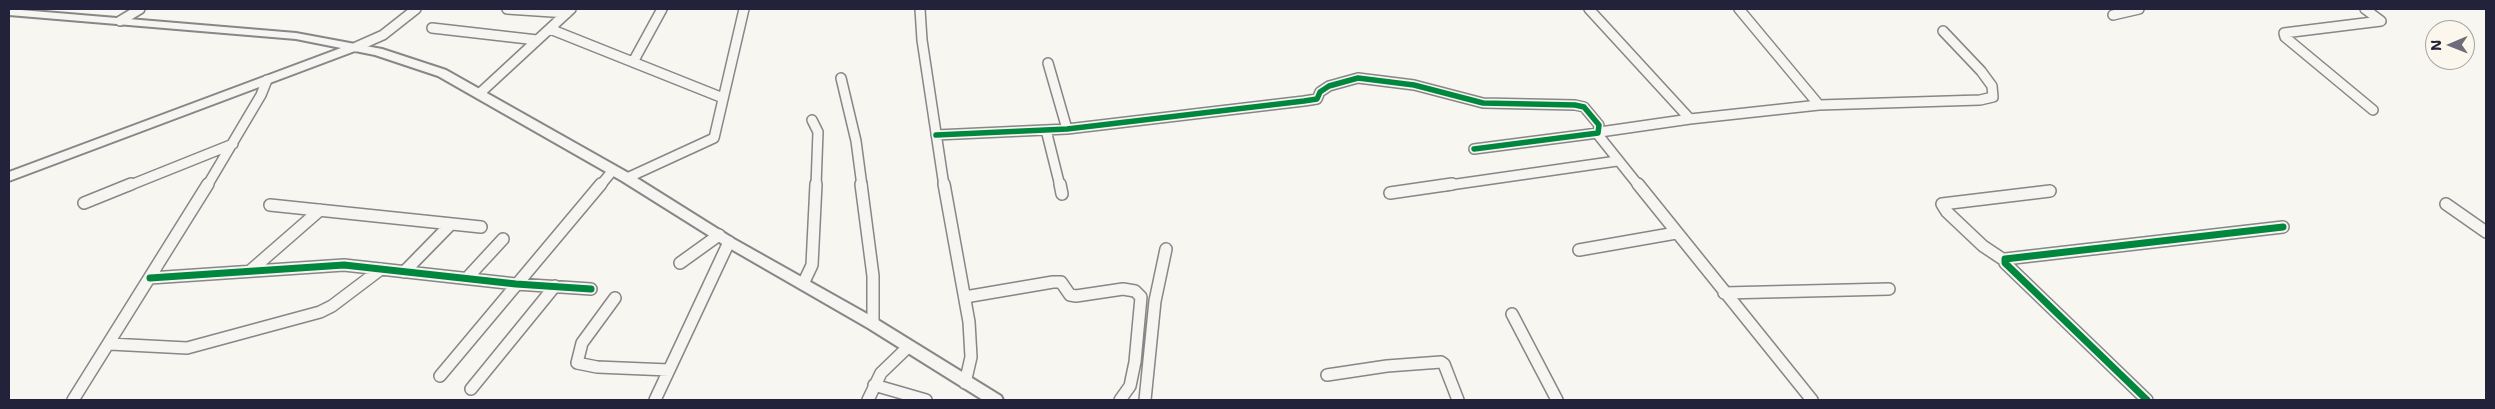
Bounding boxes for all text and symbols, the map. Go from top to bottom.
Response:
north arrow [2425,20,2475,70]
text: N [2427,40,2445,51]

